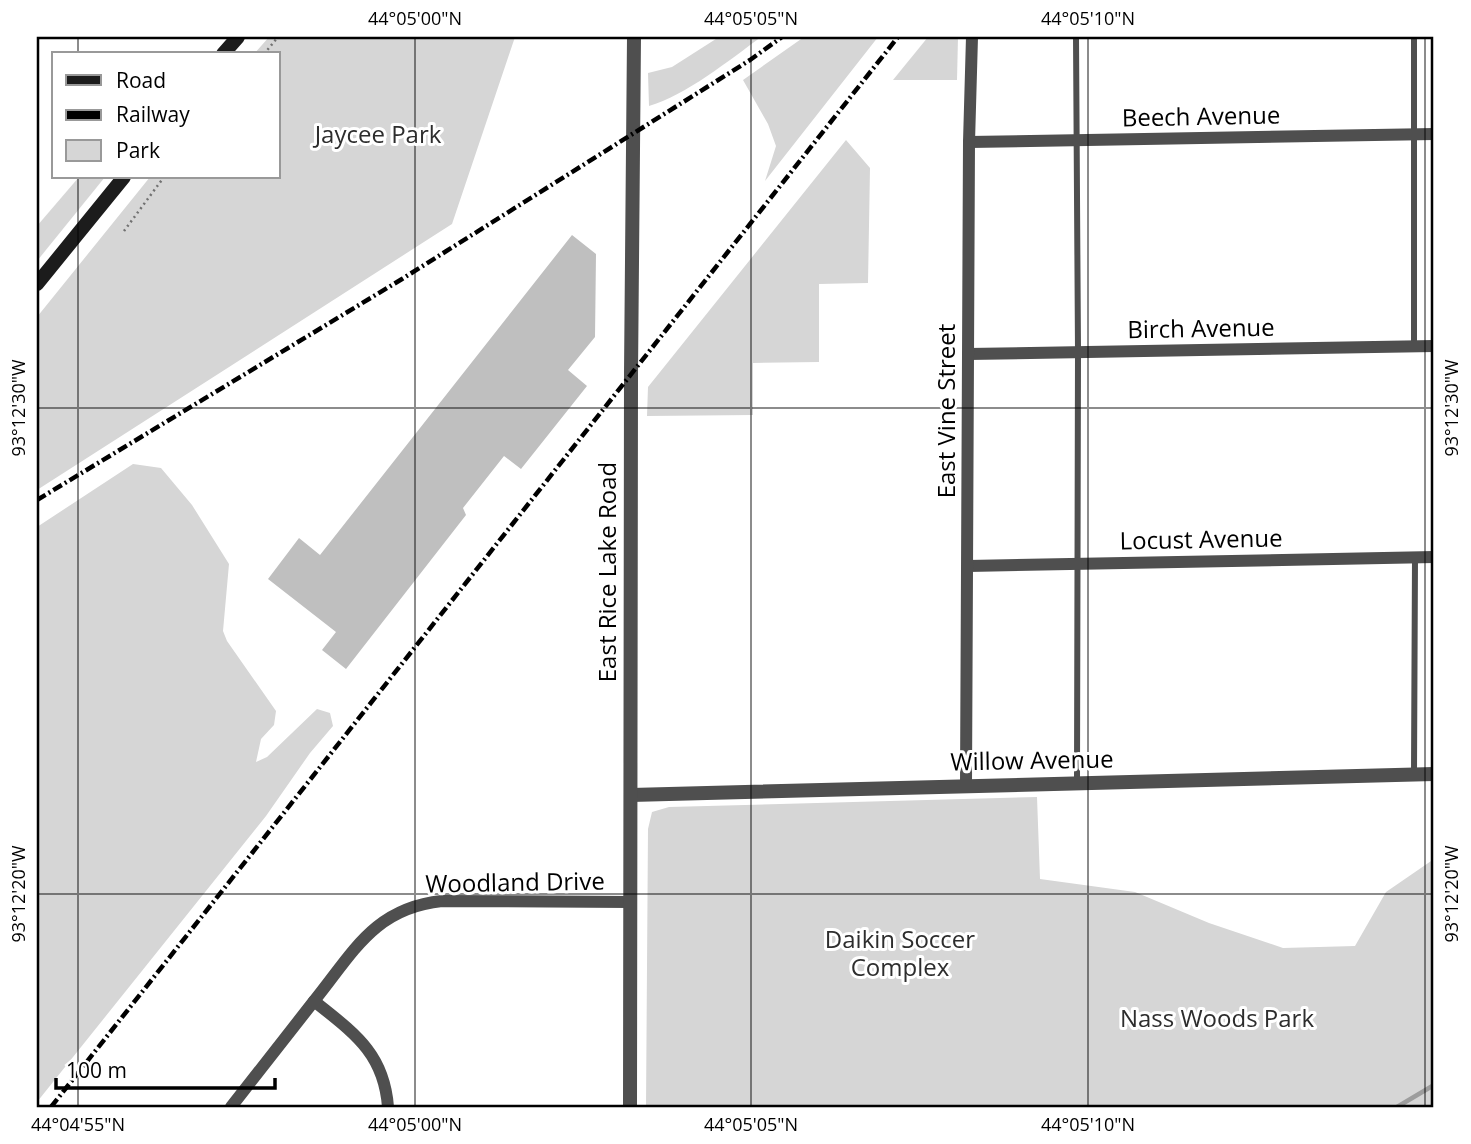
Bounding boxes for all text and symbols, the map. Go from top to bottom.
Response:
text: 44°05'00"N [368,6,462,30]
text: 44°05'05"N [704,6,798,30]
text: 44°05'10"N [1041,6,1135,30]
legend [52,52,280,178]
text: Road [116,66,166,94]
street label: Beech Avenue [1121,98,1280,133]
text: Railway [116,100,190,128]
park label: Jaycee Park [313,117,442,150]
text: Park [116,136,160,164]
street label: Birch Avenue [1127,310,1275,345]
street label: East Vine Street [929,324,962,498]
text: 93°12'30"W [6,359,30,457]
text: 93°12'30"W [1439,359,1463,457]
street label: East Rice Lake Road [590,462,623,682]
street label: Locust Avenue [1119,521,1283,556]
street label: Willow Avenue [950,742,1114,777]
text: 93°12'20"W [6,845,30,943]
text: 93°12'20"W [1439,845,1463,943]
street label: Woodland Drive [425,863,605,900]
park label: Daikin Soccer Complex [825,922,975,983]
park label: Nass Woods Park [1120,1001,1314,1034]
scale bar [56,1046,275,1090]
text: 100 m [66,1056,127,1084]
text: 44°04'55"N [31,1112,125,1136]
text: 44°05'00"N [368,1112,462,1136]
text: 44°05'05"N [704,1112,798,1136]
text: 44°05'10"N [1041,1112,1135,1136]

